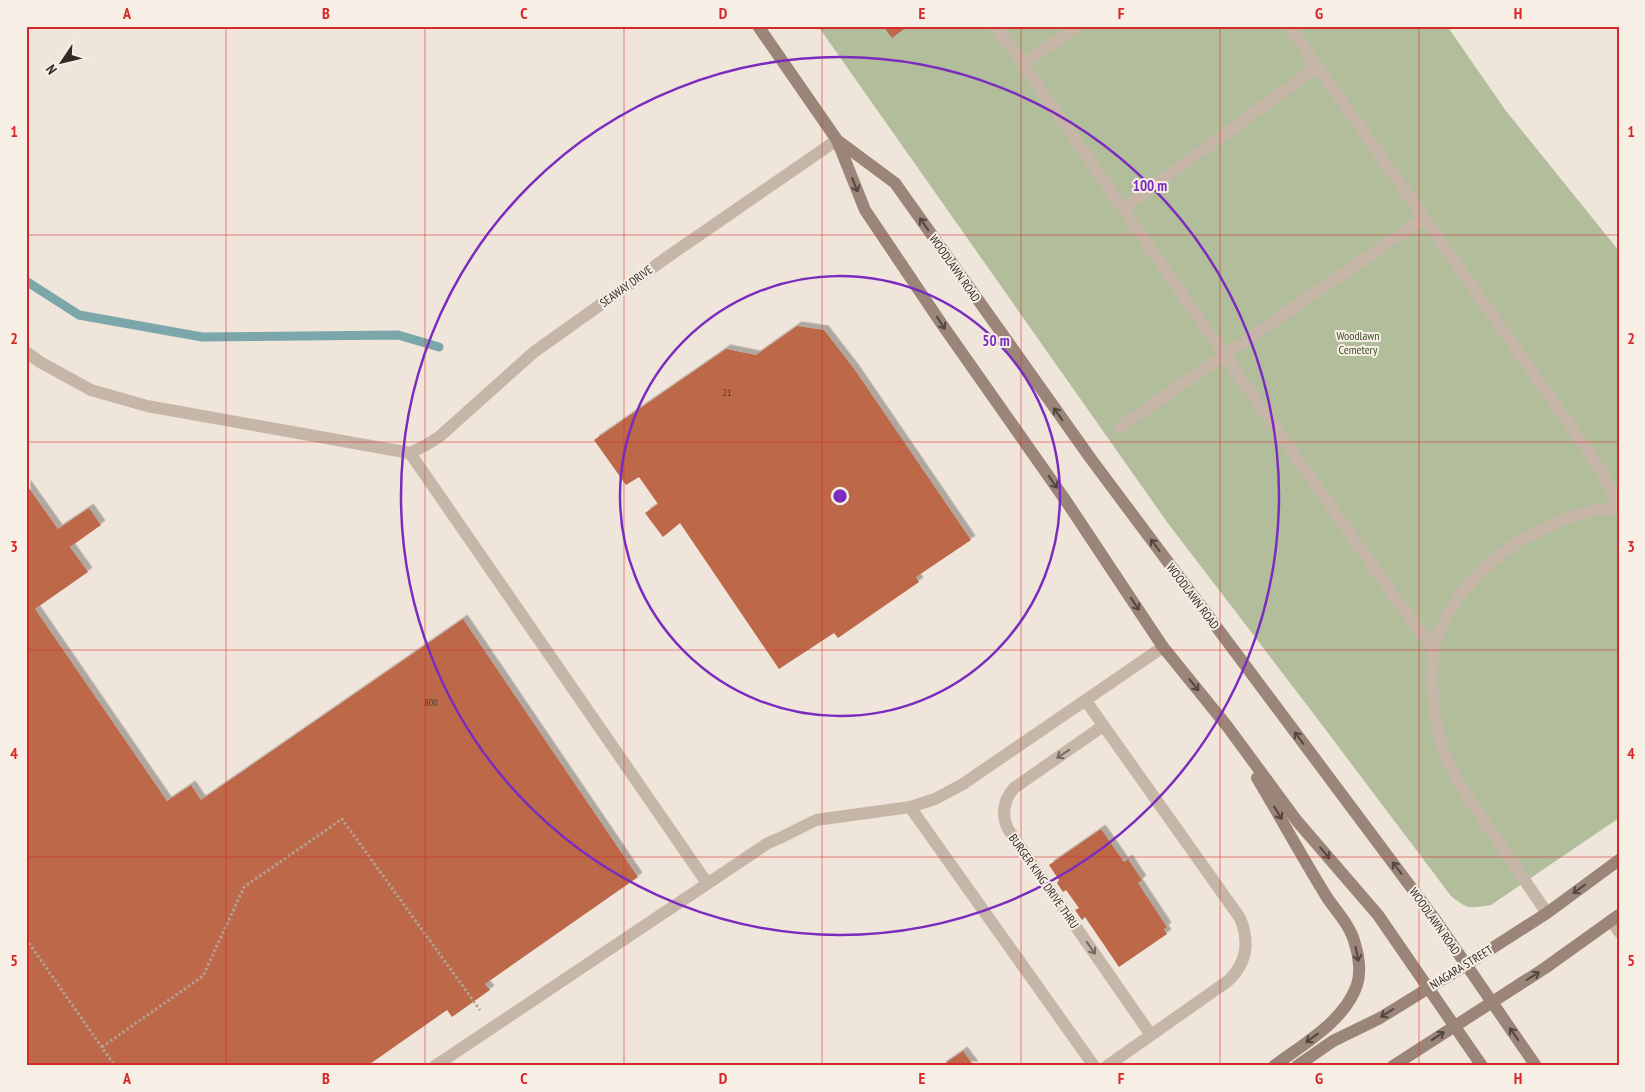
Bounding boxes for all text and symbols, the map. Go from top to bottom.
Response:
text: A [122,3,132,23]
text: B [322,3,330,23]
text: C [520,3,528,23]
text: D [719,3,728,23]
text: E [919,3,926,23]
text: F [1118,3,1125,23]
text: G [1315,3,1323,23]
text: H [1514,3,1522,23]
north arrow [38,38,88,88]
text: N [42,61,61,78]
text: 1 [10,121,18,141]
text: 1 [1627,121,1635,141]
text: 100 m [1133,176,1167,195]
one-way arrow [851,177,861,192]
one-way arrow [919,217,929,231]
street label: WOODLAWN ROAD [926,232,984,304]
street label: SEAWAY DRIVE [597,262,655,310]
one-way arrow [936,316,946,330]
text: 2 [10,328,18,348]
park label: Woodlawn Cemetery [1336,328,1380,357]
text: 2 [1627,328,1635,348]
text: 50 m [982,331,1010,350]
house number: 21 [723,386,732,399]
one-way arrow [1053,407,1063,421]
one-way arrow [1048,475,1058,489]
centre of rings [831,487,849,505]
text: 3 [10,536,18,556]
text: 3 [1627,536,1635,556]
one-way arrow [1149,539,1160,552]
street label: WOODLAWN ROAD [1163,560,1223,632]
one-way arrow [1129,597,1140,611]
one-way arrow [1188,678,1199,691]
house number: 800 [424,696,438,709]
one-way arrow [1294,732,1305,745]
text: 4 [10,743,18,763]
text: 4 [1627,743,1635,763]
one-way arrow [1056,749,1070,759]
one-way arrow [1274,806,1284,820]
street label: BURGER KING DRIVE THRU [1006,831,1082,931]
one-way arrow [1319,846,1330,859]
one-way arrow [1392,861,1402,875]
one-way arrow [1573,884,1587,894]
street label: WOODLAWN ROAD [1406,885,1464,957]
one-way arrow [1086,941,1096,955]
street label: NIAGARA STREET [1427,941,1496,992]
one-way arrow [1353,946,1363,962]
text: 5 [10,950,18,970]
text: 5 [1627,950,1635,970]
one-way arrow [1525,971,1539,981]
one-way arrow [1381,1009,1395,1019]
one-way arrow [1509,1027,1519,1041]
one-way arrow [1431,1030,1445,1040]
one-way arrow [1306,1032,1319,1043]
text: A [122,1068,132,1088]
text: B [322,1068,330,1088]
text: C [520,1068,528,1088]
text: D [719,1068,728,1088]
text: E [919,1068,926,1088]
text: F [1118,1068,1125,1088]
text: G [1315,1068,1323,1088]
text: H [1514,1068,1522,1088]

